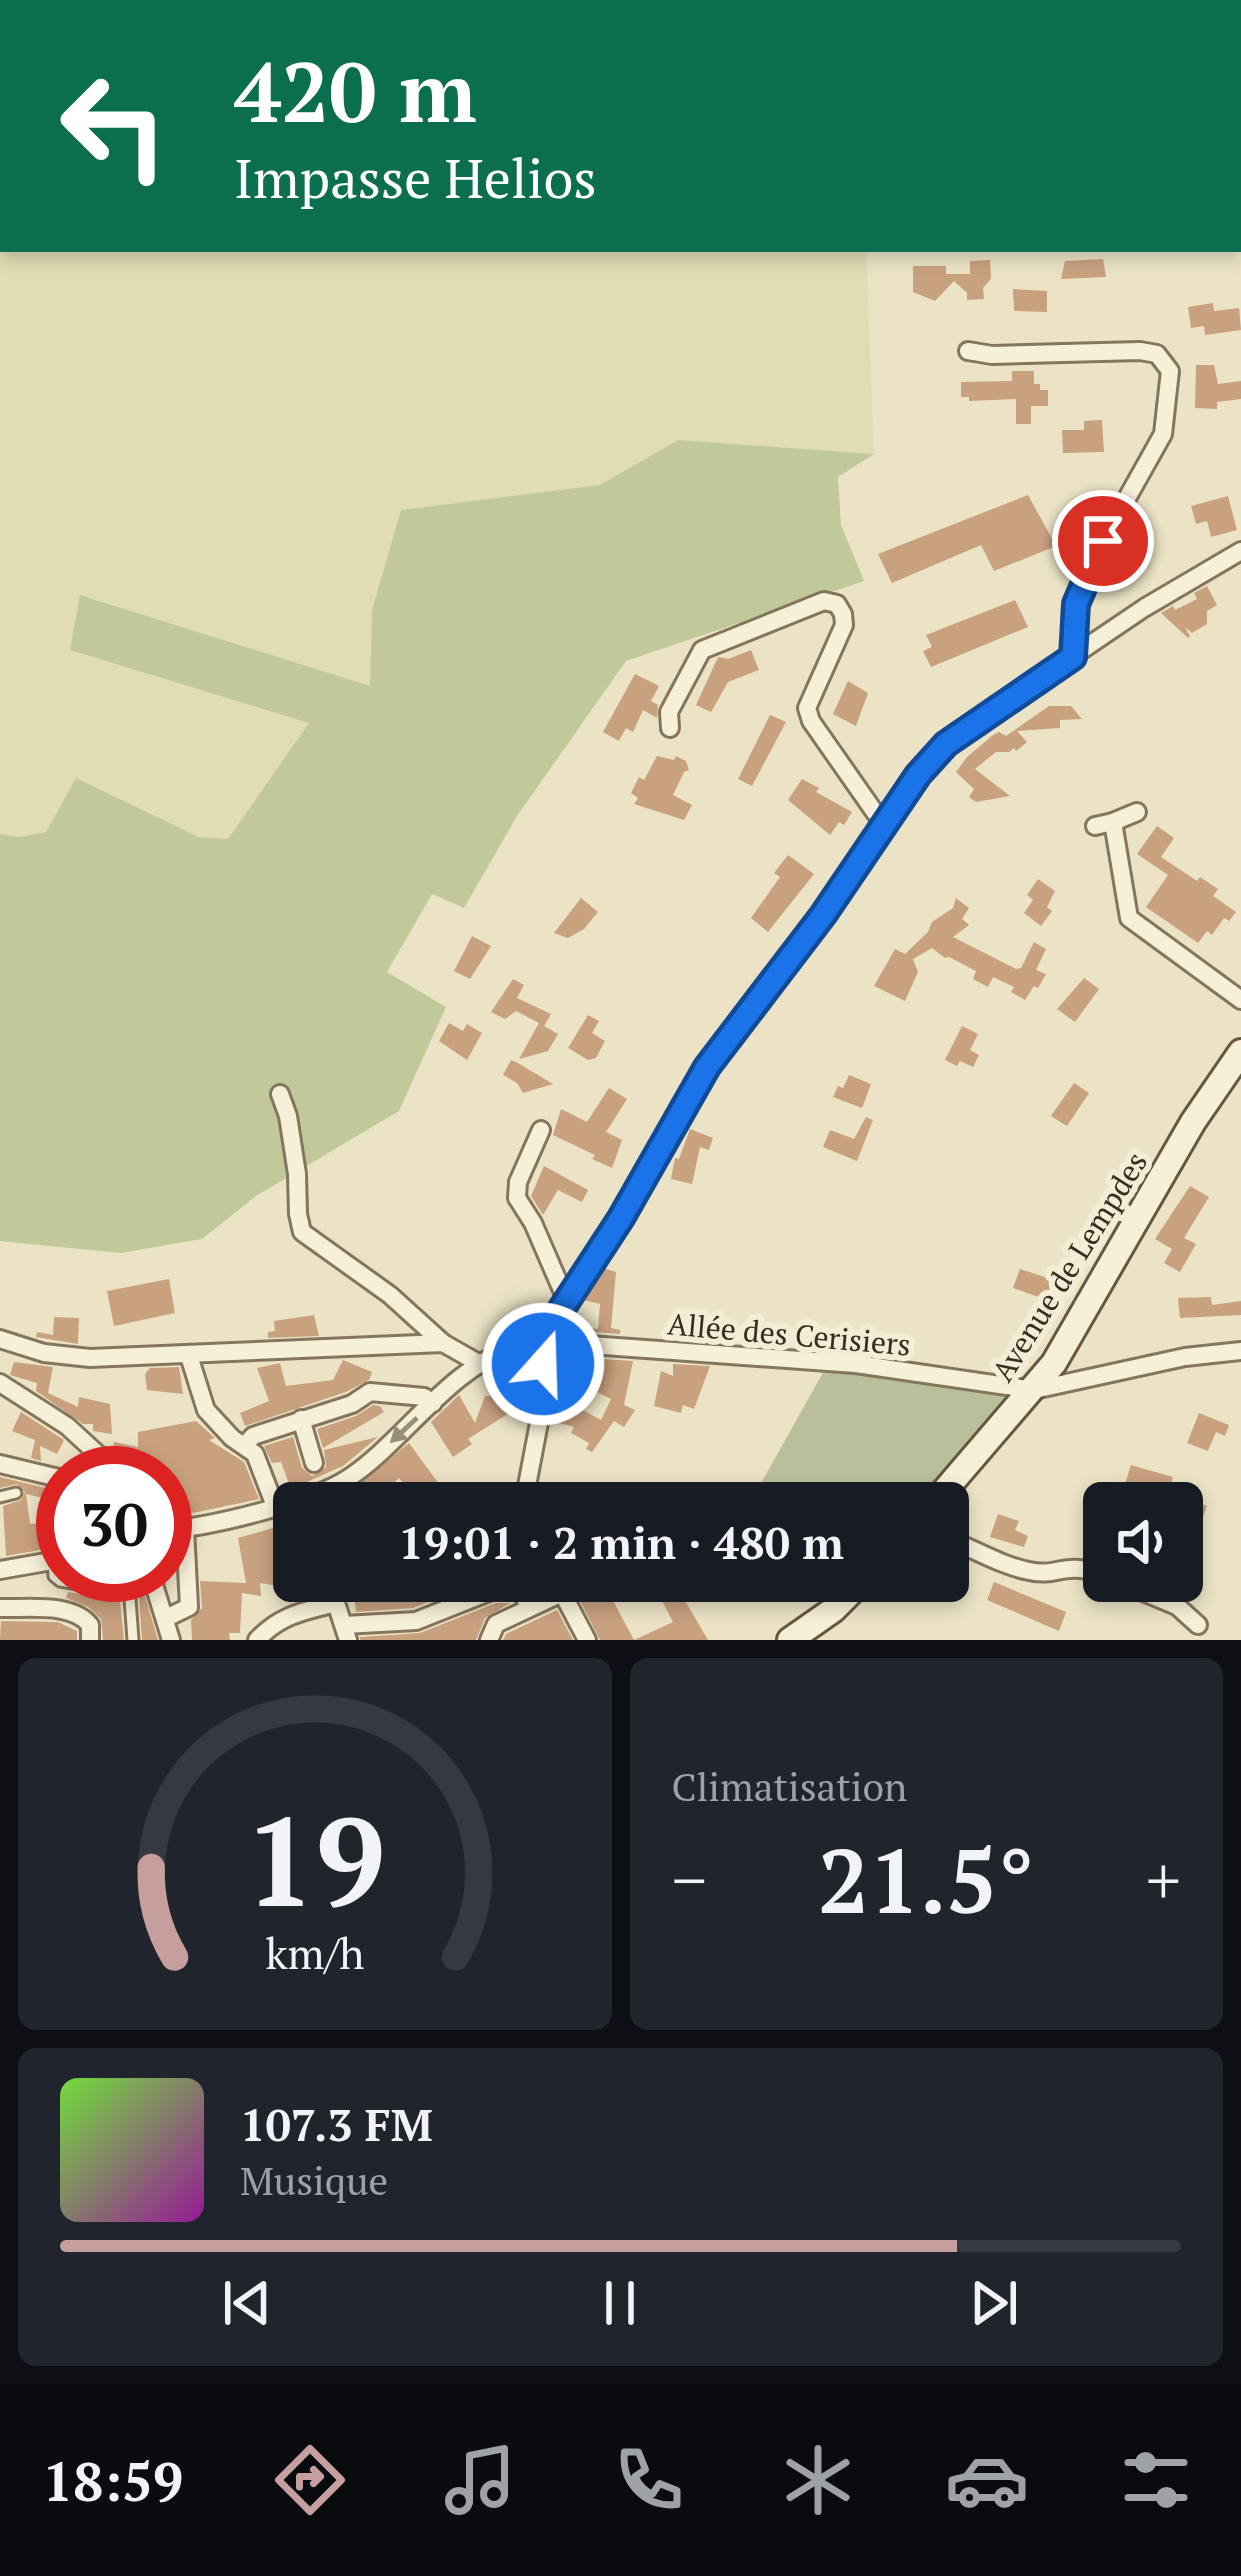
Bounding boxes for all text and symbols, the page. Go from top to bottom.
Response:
text: 420 m [234,35,477,146]
icon: left [36,48,192,204]
text: Impasse Helios [234,142,597,213]
pin [1052,490,1154,592]
icon: arrive [1070,508,1136,574]
street label: Avenue de Lempdes [982,1144,1156,1389]
position arrow [480,1301,606,1427]
street label: Allée des Cerisiers [666,1303,912,1365]
one-way arrow [389,1416,418,1444]
speed limit sign: 30 [36,1446,192,1602]
map controls [1083,1482,1203,1602]
button: sound [1083,1482,1203,1602]
text: 19:01 · 2 min · 480 m [398,1512,844,1572]
text: Climatisation [672,1760,907,1812]
text: 19 [244,1776,385,1942]
text: 21.5° [818,1819,1034,1939]
text: − [672,1835,707,1923]
text: + [1146,1835,1181,1923]
text: km/h [265,1924,364,1981]
text: 107.3 FM [240,2094,433,2154]
text: Musique [240,2154,388,2206]
icon: previous [214,2270,280,2336]
icon: pause [587,2270,653,2336]
icon: next [961,2270,1027,2336]
icon: directions [268,2438,352,2522]
icon: music [438,2438,522,2522]
icon: phone [607,2438,691,2522]
icon: climate [776,2438,860,2522]
icon: car [945,2438,1029,2522]
icon: filters [1114,2438,1198,2522]
text: 18:59 [43,2445,183,2516]

